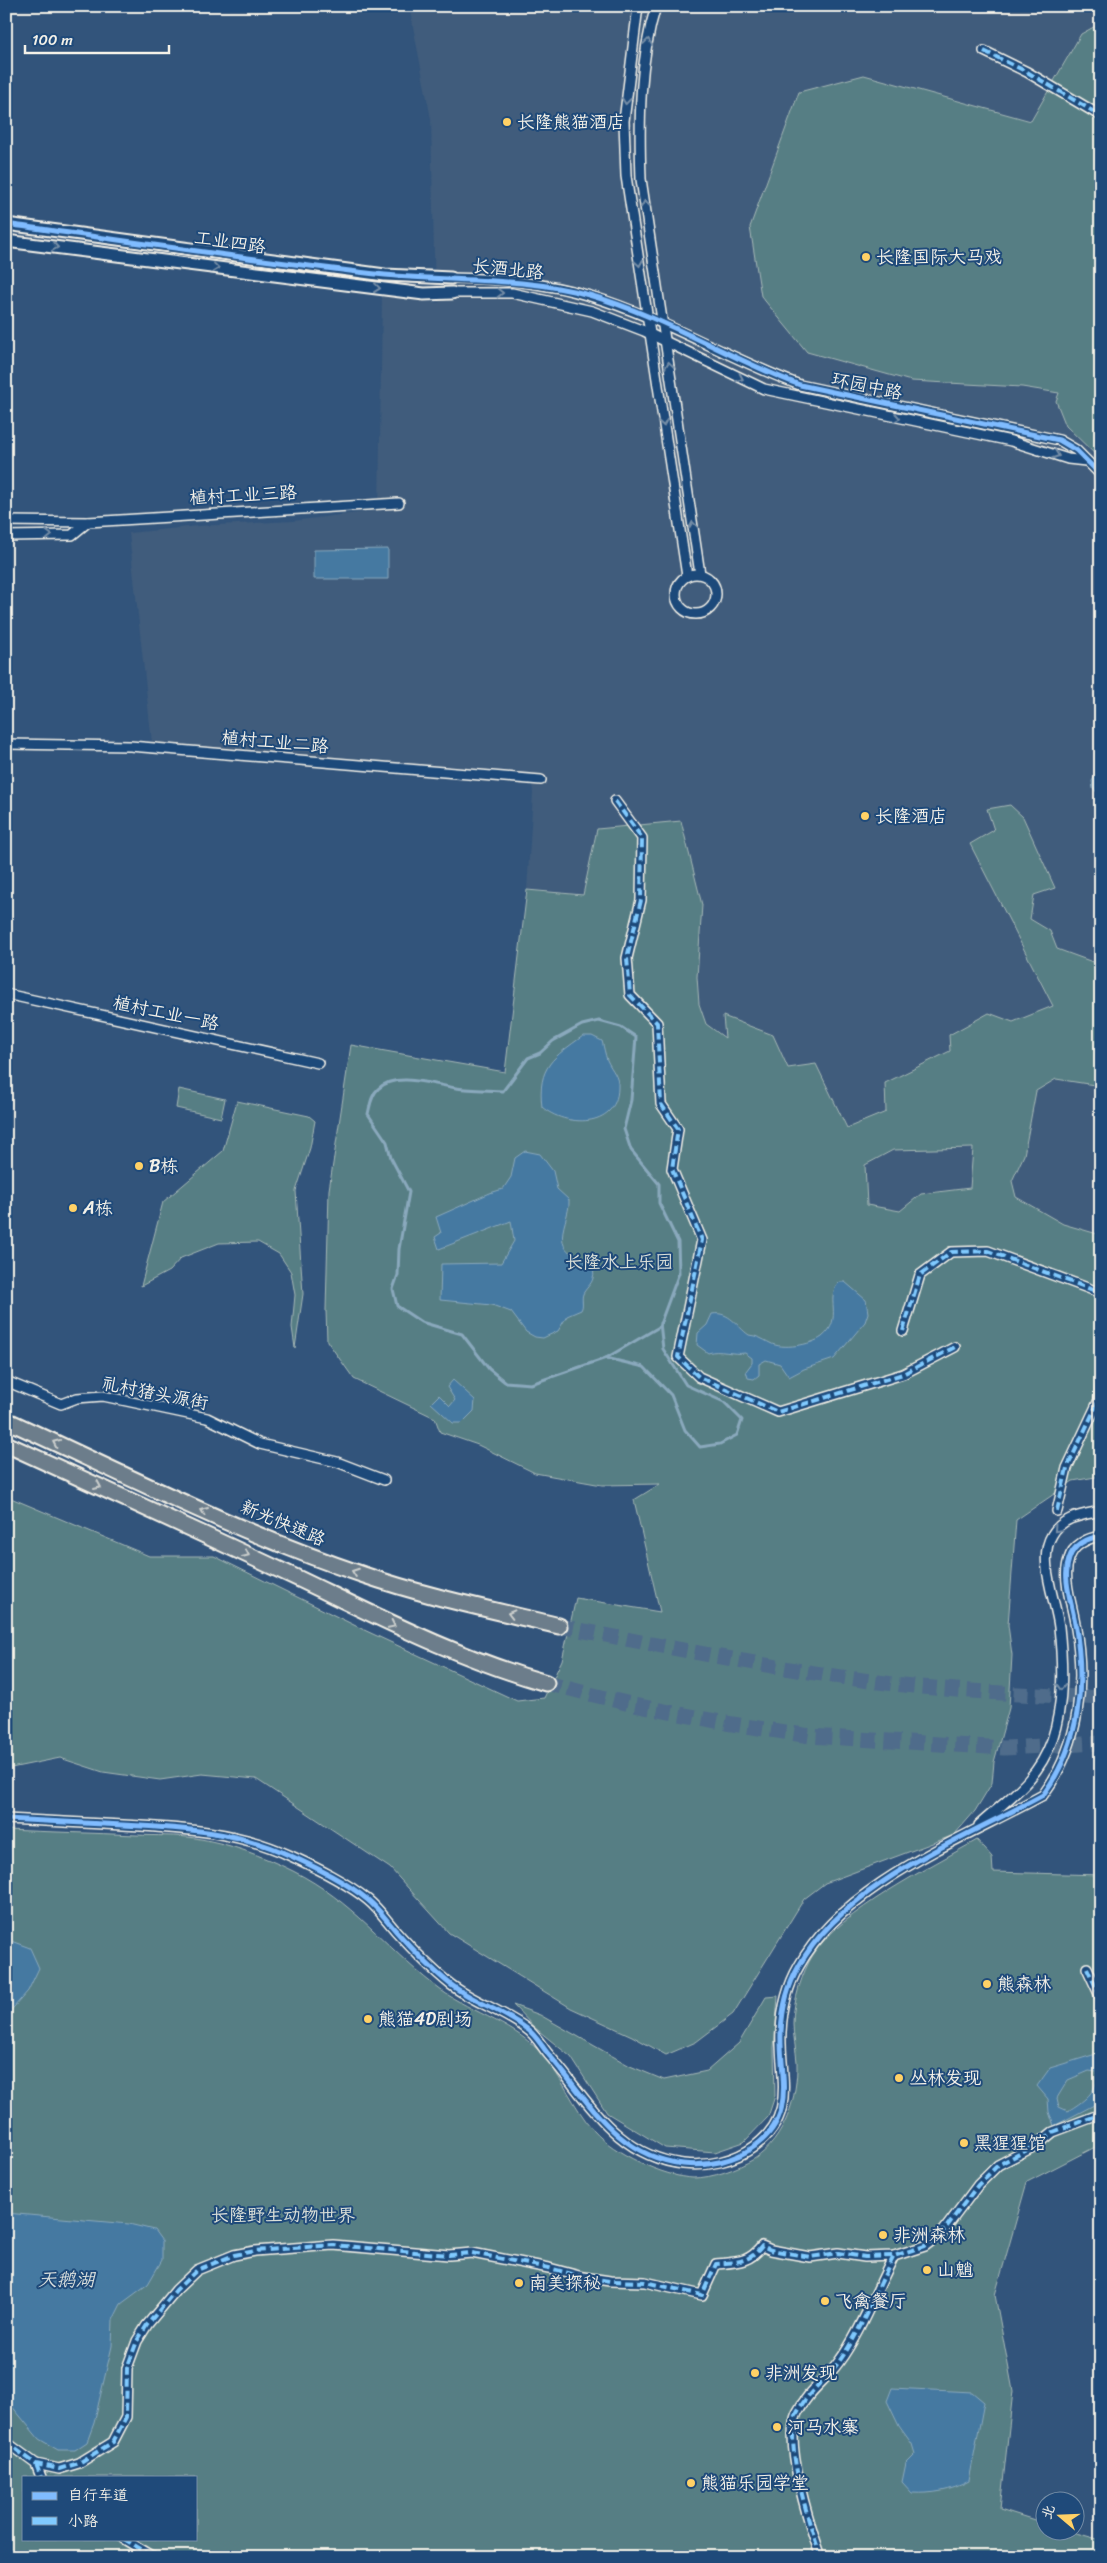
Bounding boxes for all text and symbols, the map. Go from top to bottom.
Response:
scale bar [25,22,169,54]
text: 100 m [32,27,73,53]
one-way arrow [642,38,653,46]
one-way arrow [621,98,632,106]
place label: 长隆熊猫酒店 [517,106,625,138]
marker: 长隆熊猫酒店 [501,116,513,128]
one-way arrow [640,200,650,208]
street label: 工业四路 [192,221,268,263]
place label: 长隆国际大马戏 [876,241,1002,273]
one-way arrow [50,242,59,252]
street label: 长酒北路 [471,249,545,289]
marker: 长隆国际大马戏 [860,251,872,263]
one-way arrow [633,259,644,267]
one-way arrow [212,262,220,273]
one-way arrow [373,282,381,293]
one-way arrow [497,288,505,298]
one-way arrow [664,360,674,369]
street label: 环园中路 [828,363,906,409]
one-way arrow [735,372,744,383]
one-way arrow [893,412,902,423]
one-way arrow [658,419,668,428]
one-way arrow [1051,449,1059,459]
street label: 植村工业三路 [188,476,298,514]
one-way arrow [688,521,698,530]
one-way arrow [46,530,54,540]
street label: 植村工业二路 [220,721,330,763]
place label: 长隆酒店 [875,800,947,832]
marker: 长隆酒店 [859,810,871,822]
street label: 植村工业一路 [110,986,222,1040]
place label: B栋 [149,1150,178,1182]
marker: B栋 [133,1160,145,1172]
place label: A栋 [82,1192,113,1224]
marker: A栋 [67,1202,79,1214]
park label: 长隆水上乐园 [565,1246,673,1278]
street label: 礼村猪头源街 [99,1367,211,1419]
one-way arrow [52,1439,61,1449]
one-way arrow [93,1479,102,1490]
street label: 新光快速路 [235,1491,331,1555]
one-way arrow [200,1506,209,1517]
one-way arrow [1054,1523,1063,1532]
one-way arrow [241,1548,250,1558]
one-way arrow [351,1568,359,1578]
one-way arrow [507,1609,516,1620]
one-way arrow [387,1618,396,1629]
one-way arrow [1056,1683,1067,1691]
place label: 熊森林 [997,1968,1051,2000]
marker: 熊森林 [981,1978,993,1990]
place label: 熊猫4D剧场 [378,2003,472,2035]
marker: 熊猫4D剧场 [362,2013,374,2025]
place label: 丛林发现 [909,2062,981,2094]
marker: 丛林发现 [893,2072,905,2084]
place label: 黑猩猩馆 [974,2127,1046,2159]
marker: 黑猩猩馆 [958,2137,970,2149]
park label: 长隆野生动物世界 [211,2199,355,2231]
place label: 非洲森林 [893,2219,965,2251]
marker: 非洲森林 [877,2229,889,2241]
place label: 山魈 [937,2254,973,2286]
water label: 天鹅湖 [37,2263,96,2296]
marker: 山魈 [921,2264,933,2276]
place label: 南美探秘 [529,2267,601,2299]
marker: 南美探秘 [513,2277,525,2289]
place label: 飞禽餐厅 [835,2285,907,2317]
marker: 飞禽餐厅 [819,2295,831,2307]
place label: 非洲发现 [765,2357,837,2389]
marker: 非洲发现 [749,2367,761,2379]
place label: 河马水寨 [787,2411,859,2443]
marker: 河马水寨 [771,2421,783,2433]
place label: 熊猫乐园学堂 [701,2467,809,2499]
legend [22,2476,198,2540]
marker: 熊猫乐园学堂 [685,2477,697,2489]
text: 自行车道 [68,2482,128,2508]
north arrow [1034,2490,1084,2540]
text: 北 [1034,2501,1062,2523]
text: 小路 [68,2508,98,2534]

